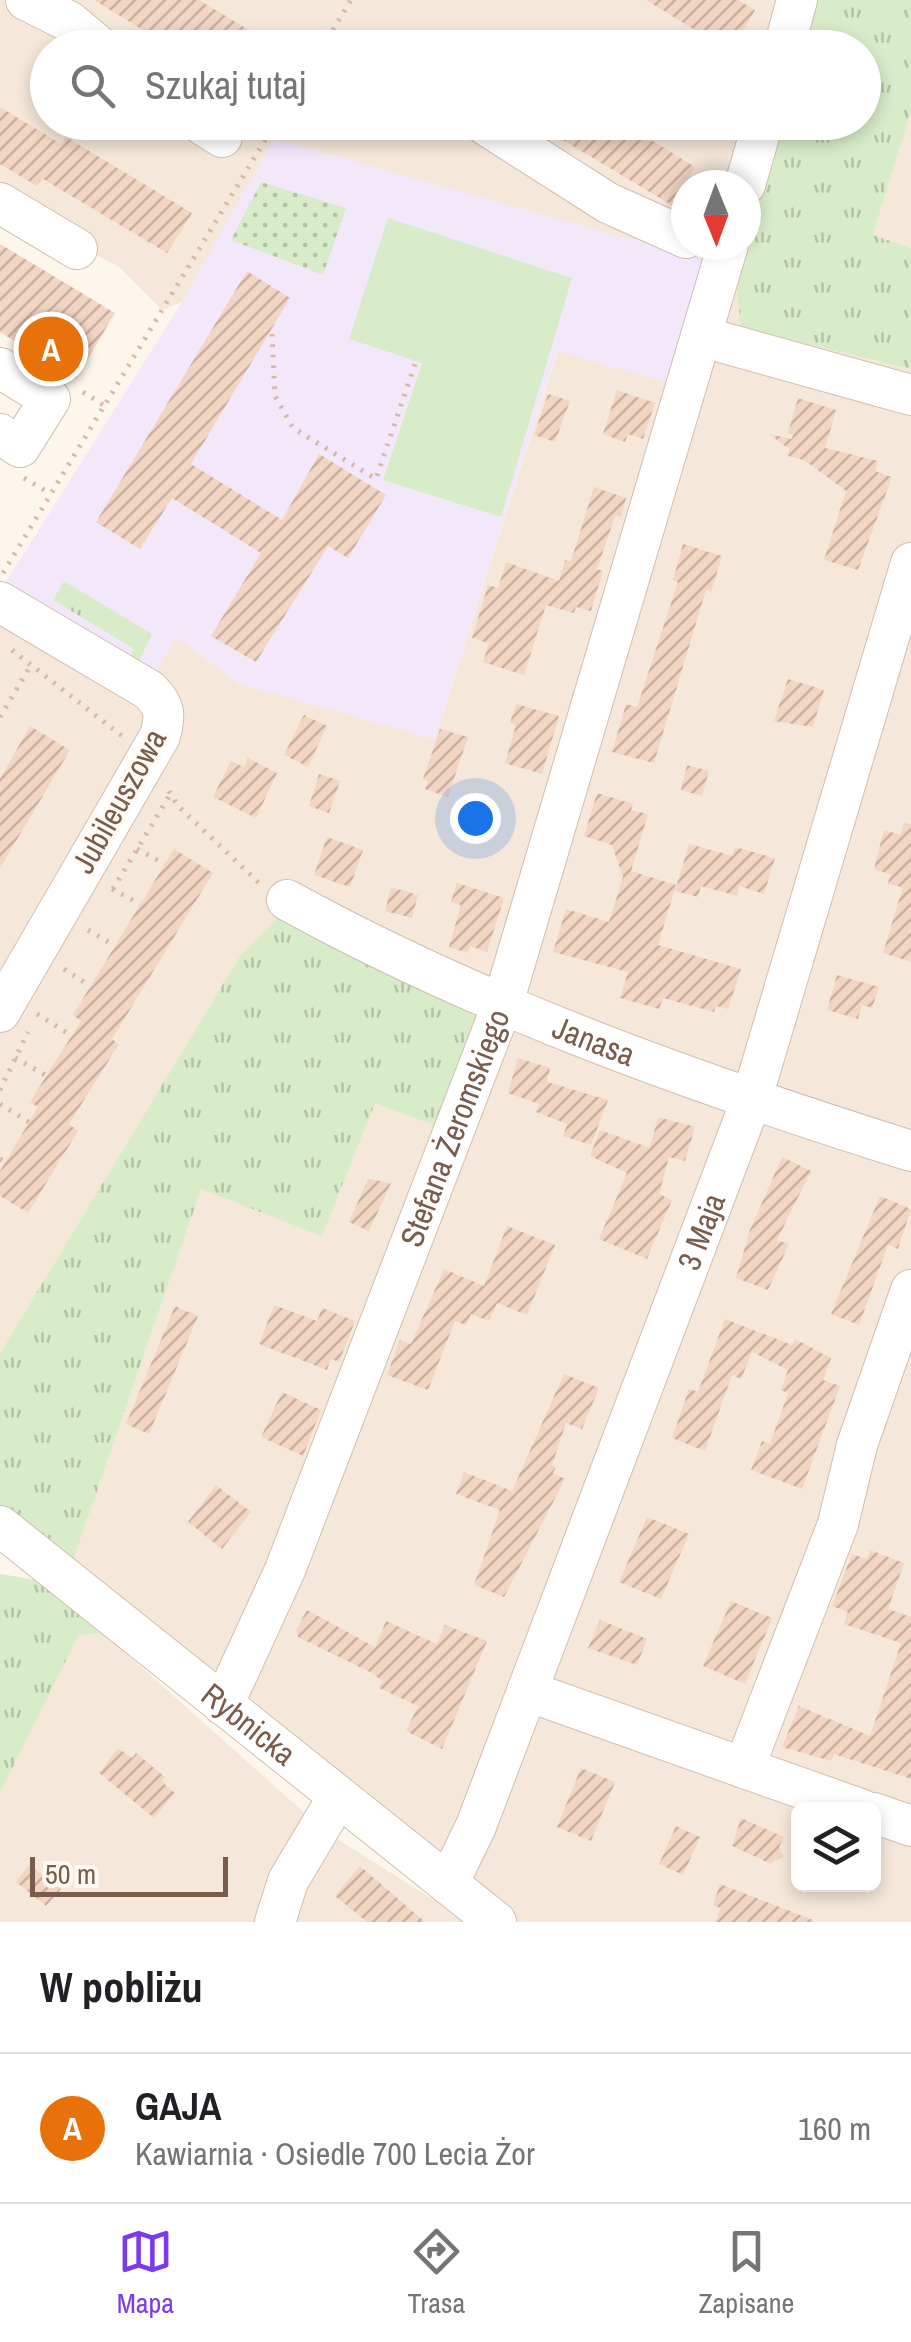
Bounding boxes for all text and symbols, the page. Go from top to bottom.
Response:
search box [30,30,881,140]
icon: search [65,58,120,113]
text: Szukaj tutaj [145,60,306,111]
north arrow [671,170,761,260]
pin: A [18,312,84,386]
street label: Jubileuszowa [61,720,176,881]
your location [450,793,501,844]
street label: Stefana Żeromskiego [389,1003,520,1253]
street label: Janasa [547,1005,641,1076]
street label: 3 Maja [667,1187,735,1276]
street label: Rybnicka [193,1673,305,1775]
map controls [791,1802,881,1892]
button: layers [791,1802,881,1892]
scale bar [30,1852,228,1896]
text: 50 m [45,1855,96,1893]
text: W pobliżu [40,1959,203,2015]
text: GAJA [135,2081,222,2132]
text: A [63,2107,82,2150]
text: 160 m [798,2107,871,2150]
text: Kawiarnia · Osiedle 700 Lecia Żor [135,2132,535,2175]
tab: Mapa [117,2224,174,2322]
tab: Trasa [407,2224,465,2322]
tab: Zapisane [699,2224,794,2322]

